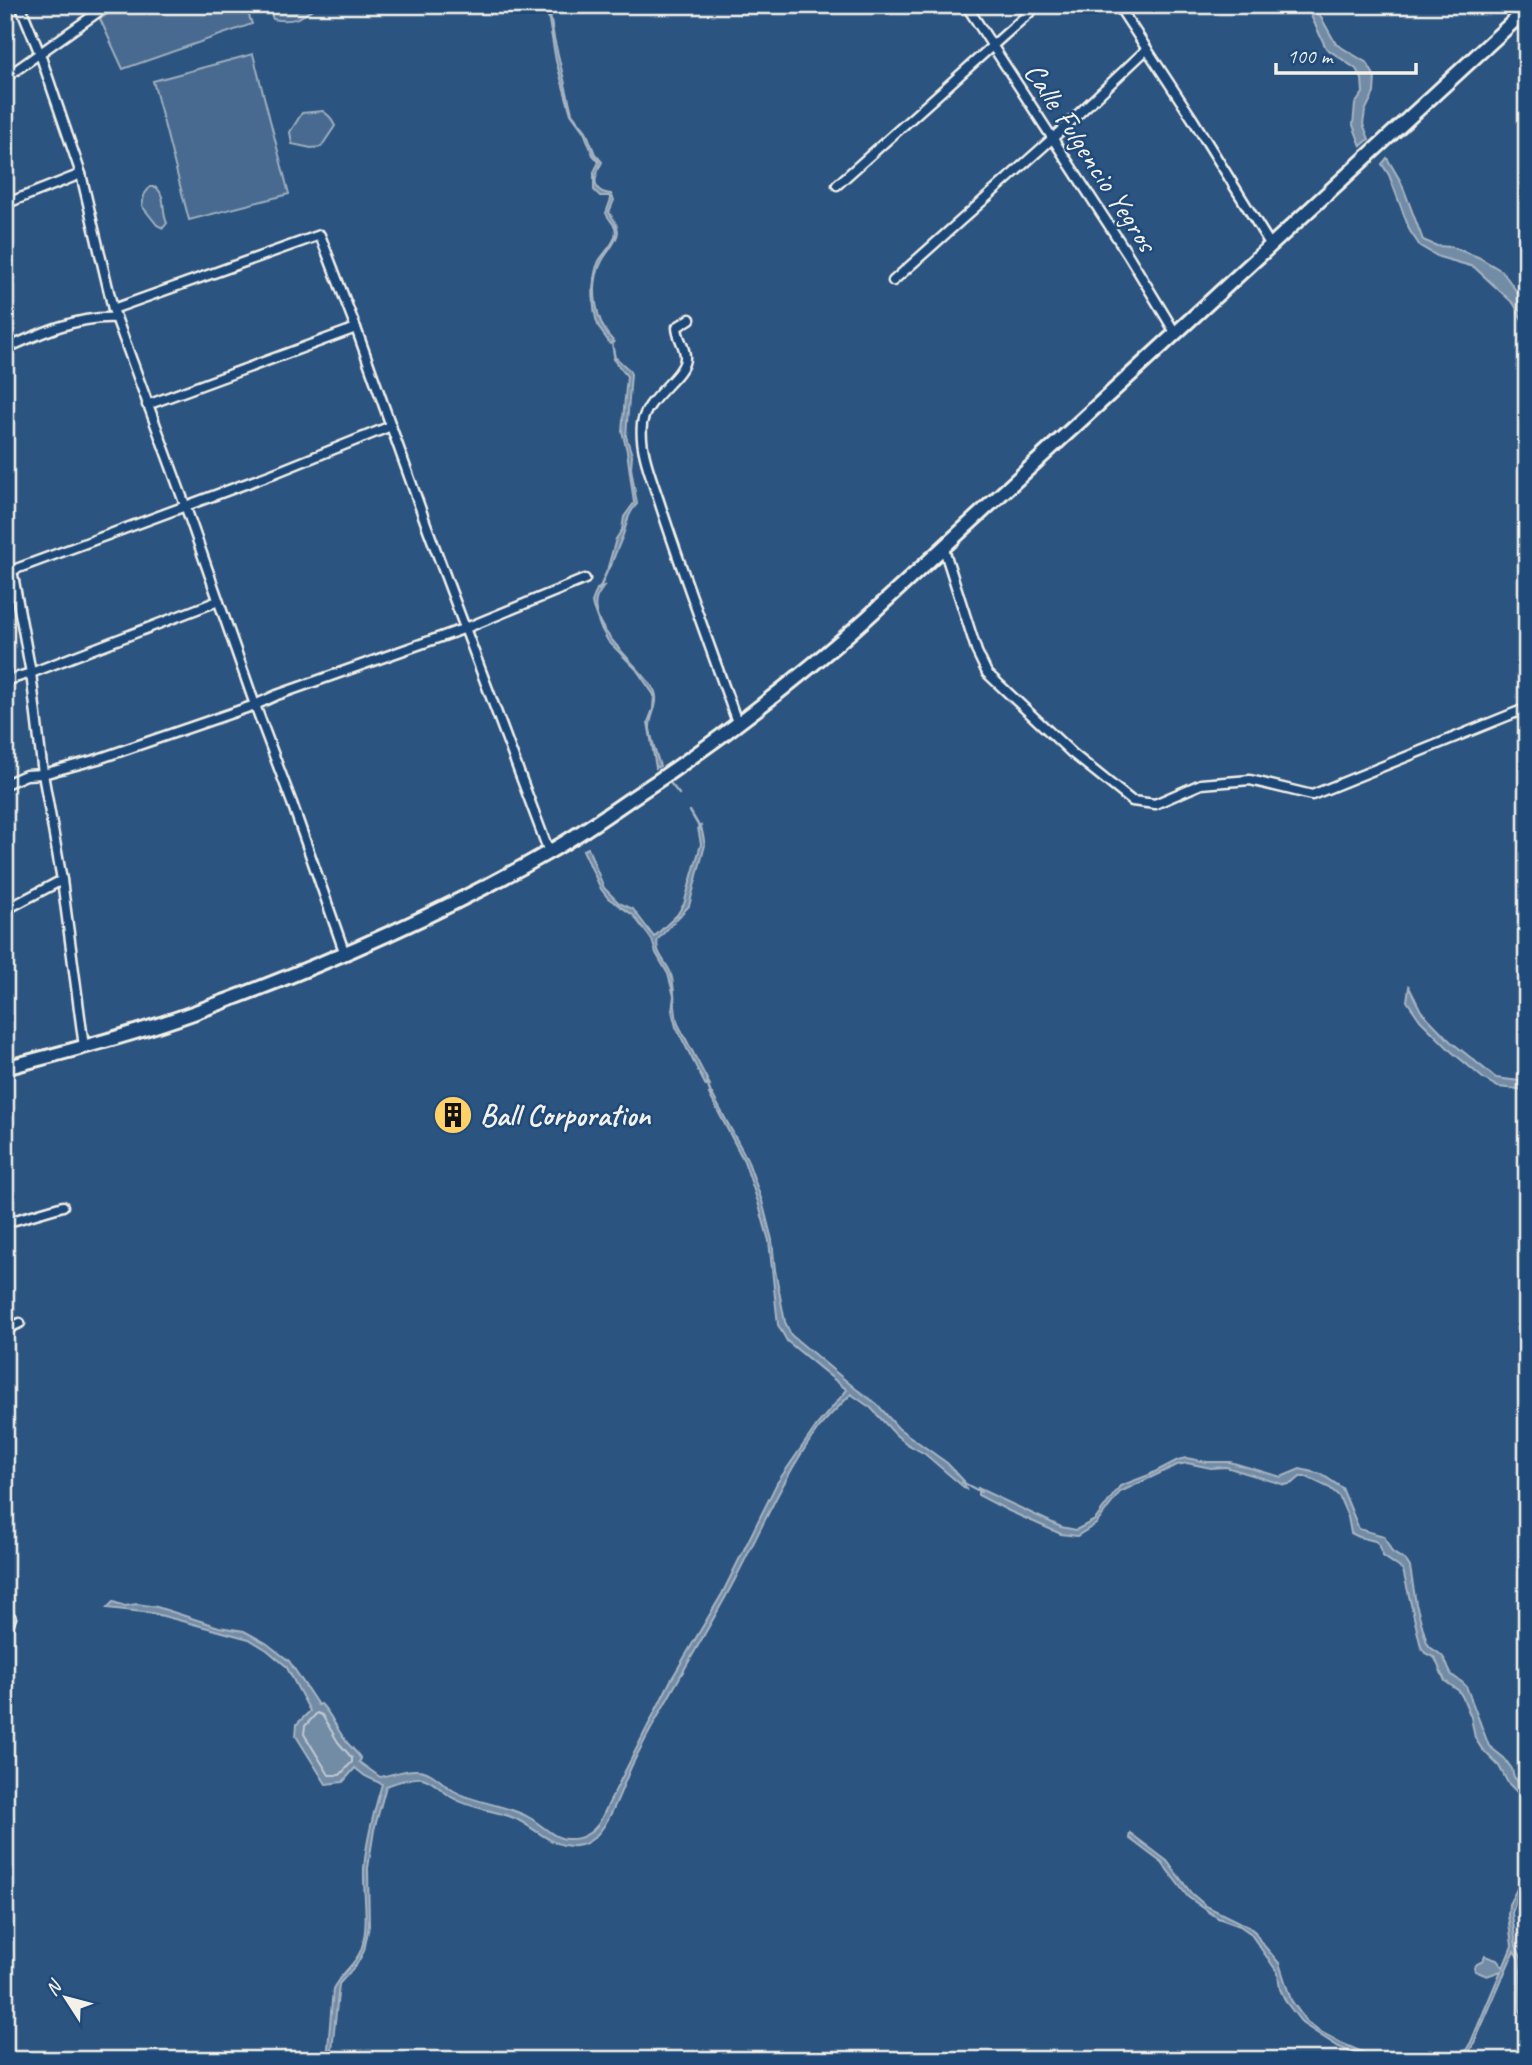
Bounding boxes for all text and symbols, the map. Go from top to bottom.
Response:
scale bar [1276,32,1416,76]
text: 100 m [1287,43,1334,69]
street label: Calle Fulgencio Yegros [1016,55,1168,261]
building icon: Ball Corporation [432,1094,474,1136]
place label: Ball Corporation [480,1096,651,1134]
north arrow [32,1964,102,2034]
text: N [40,1974,68,2000]

